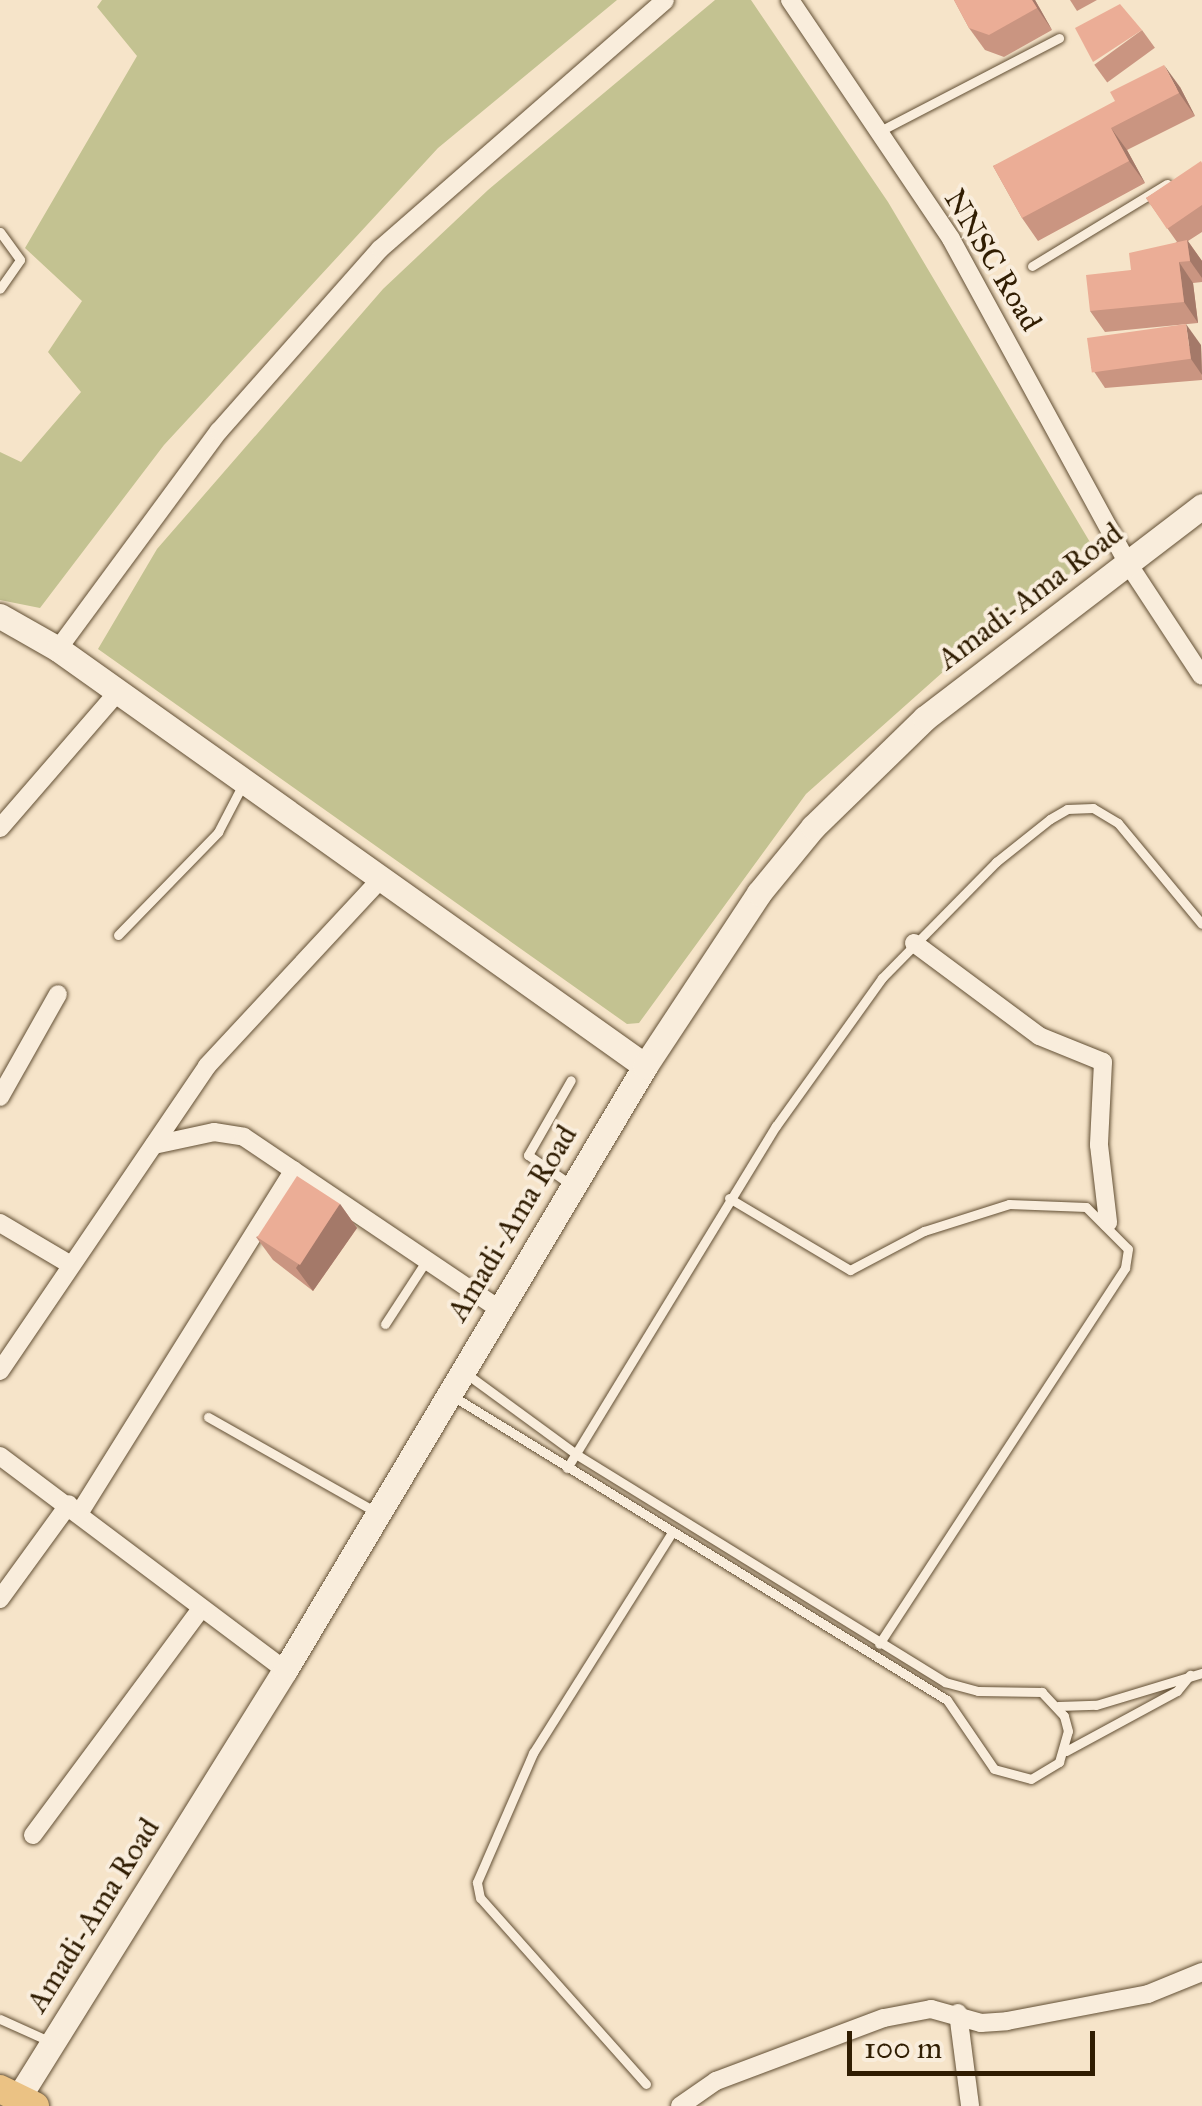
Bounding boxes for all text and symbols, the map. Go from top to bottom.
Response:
street label: NNSC Road [937,183,1049,337]
street label: Amadi-Ama Road [930,515,1130,677]
street label: Amadi-Ama Road [439,1119,585,1327]
street label: Amadi-Ama Road [19,1811,167,2019]
scale bar [852,2011,1100,2073]
text: 100 m [864,2030,942,2066]

